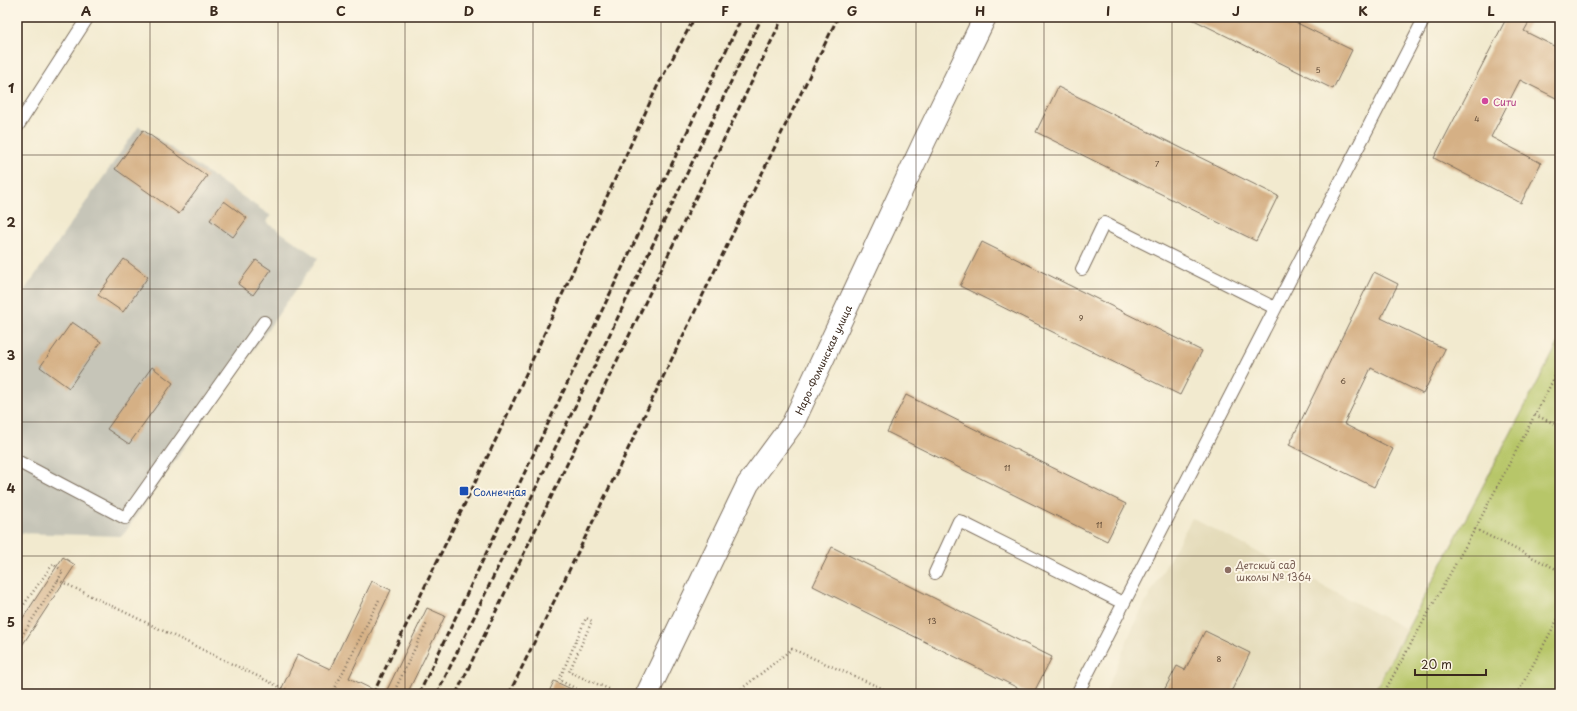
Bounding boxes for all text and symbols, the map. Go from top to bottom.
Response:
text: A [81,1,91,20]
text: B [210,1,219,20]
text: C [336,1,346,20]
text: D [464,1,474,20]
text: E [593,1,601,20]
text: F [721,1,729,20]
text: G [847,1,857,20]
text: H [975,1,985,20]
text: I [1106,1,1110,20]
text: J [1232,1,1240,20]
text: K [1358,1,1368,20]
text: L [1487,1,1495,20]
house number: 5 [1315,64,1321,76]
text: 1 [8,78,14,97]
place label: Сити [1493,94,1517,109]
marker: Сити [1480,96,1490,106]
house number: 4 [1474,113,1480,125]
house number: 7 [1155,158,1160,170]
text: 2 [6,212,16,231]
street label: Наро-Фоминская улица [791,301,855,417]
house number: 9 [1079,312,1084,324]
text: 3 [7,345,16,364]
house number: 6 [1340,375,1346,387]
house number: 11 [1004,462,1010,474]
text: 4 [7,478,16,497]
place label: Солнечная [473,484,526,499]
marker: Солнечная [458,485,470,497]
house number: 11 [1096,519,1102,531]
place label: Детский сад школы № 1364 [1235,557,1312,584]
marker: Детский сад школы № 1364 [1223,565,1233,575]
text: 5 [7,612,15,631]
house number: 13 [928,615,936,627]
scale bar [1415,651,1486,677]
house number: 8 [1217,653,1222,665]
text: 20 m [1421,655,1452,673]

